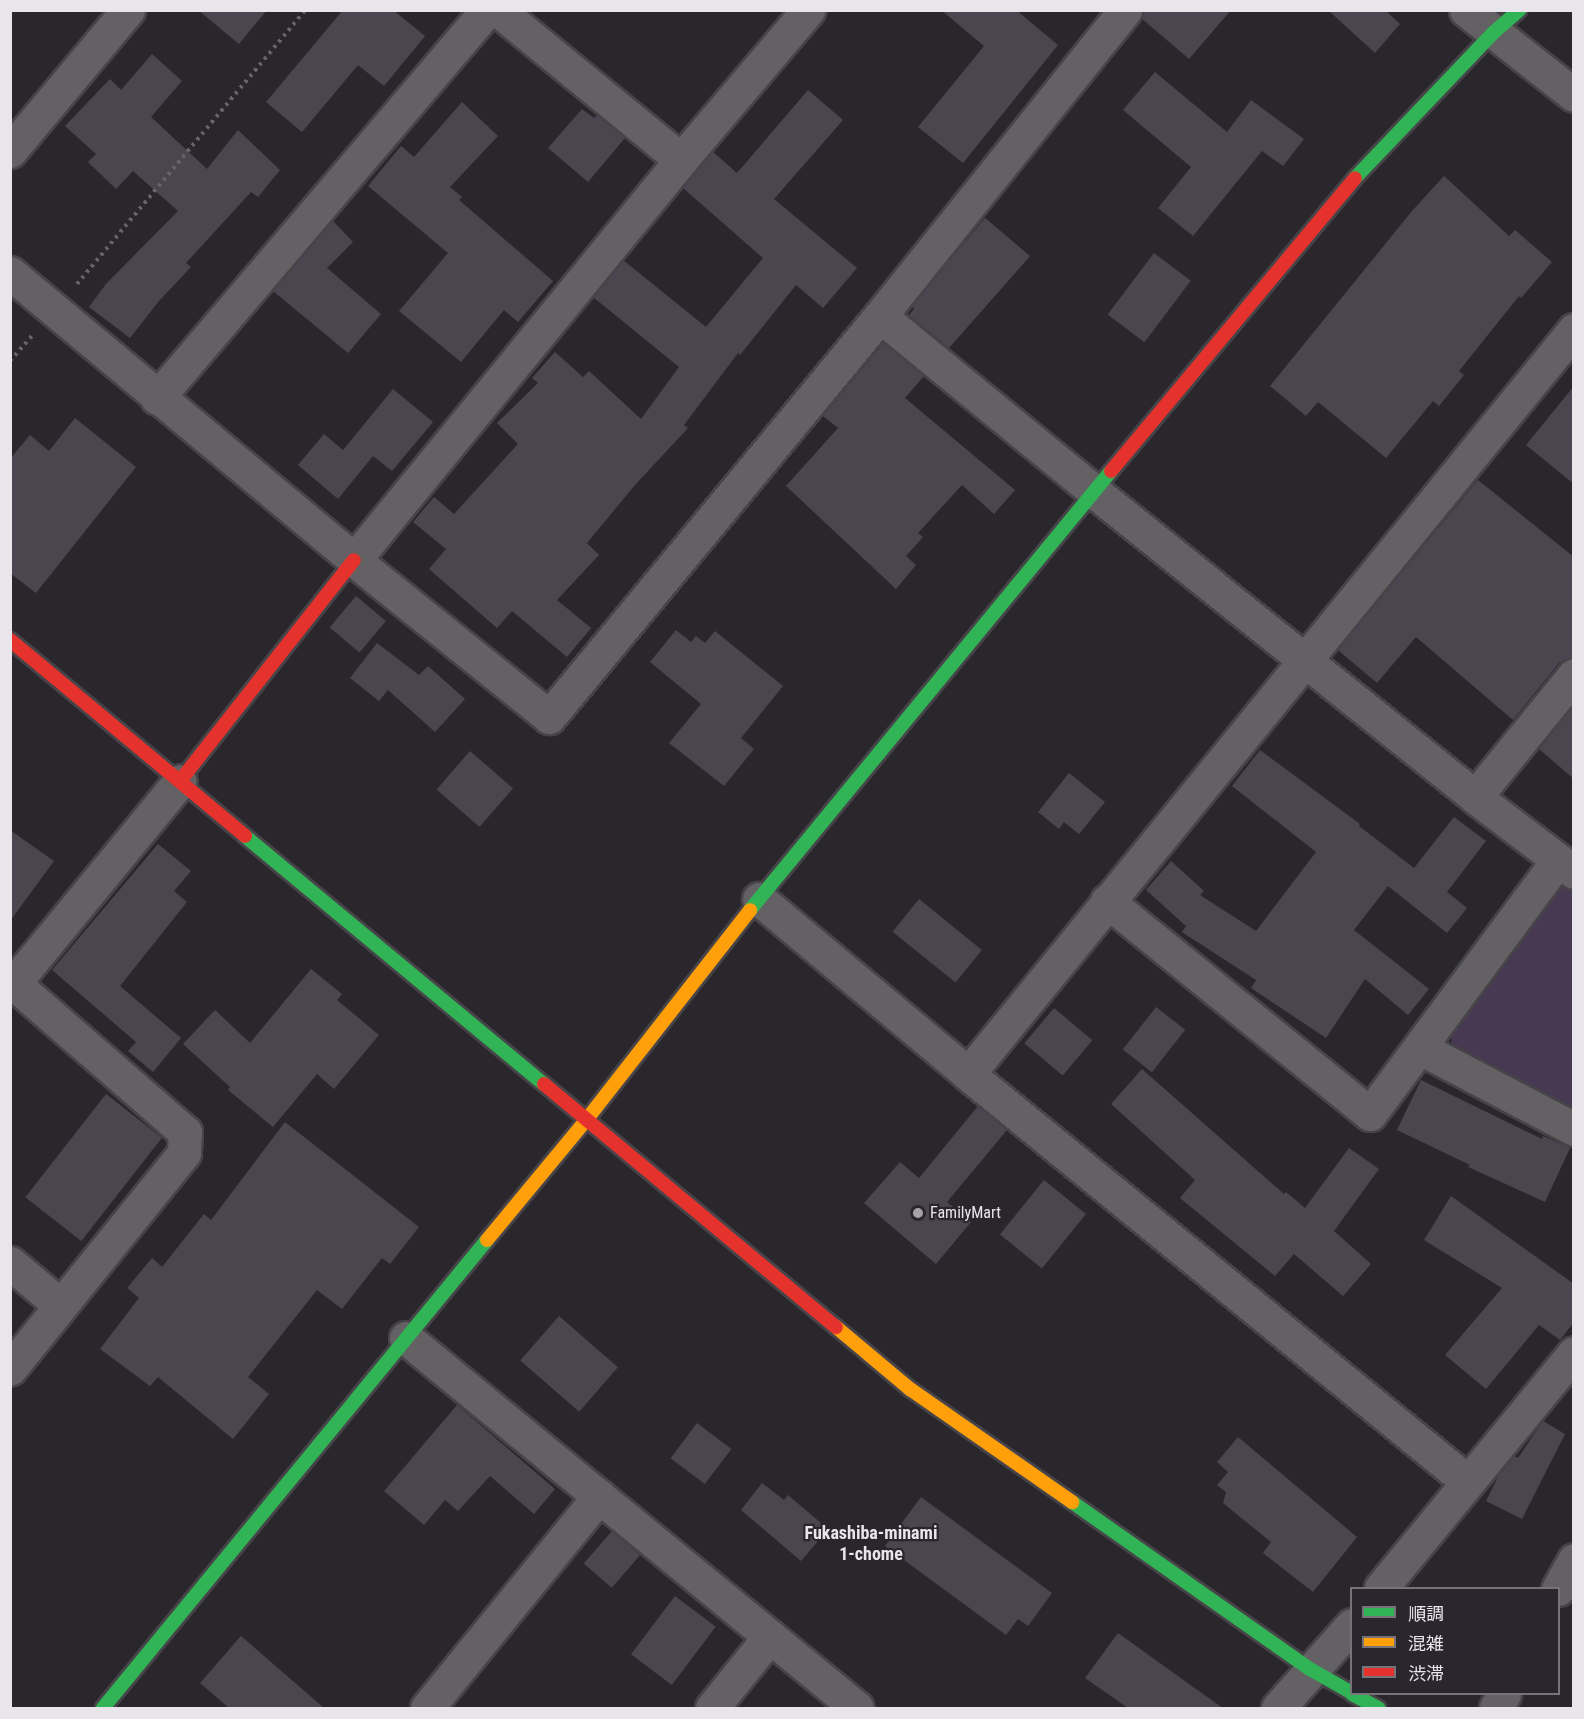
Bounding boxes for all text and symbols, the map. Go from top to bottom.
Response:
place label: FamilyMart [930,1203,1001,1223]
marker: FamilyMart [911,1206,925,1220]
district label: Fukashiba-minami 1-chome [805,1523,937,1565]
legend [1350,1587,1560,1695]
text: 順調 [1408,1603,1444,1624]
text: 混雑 [1408,1633,1444,1654]
text: 渋滞 [1408,1663,1444,1684]

